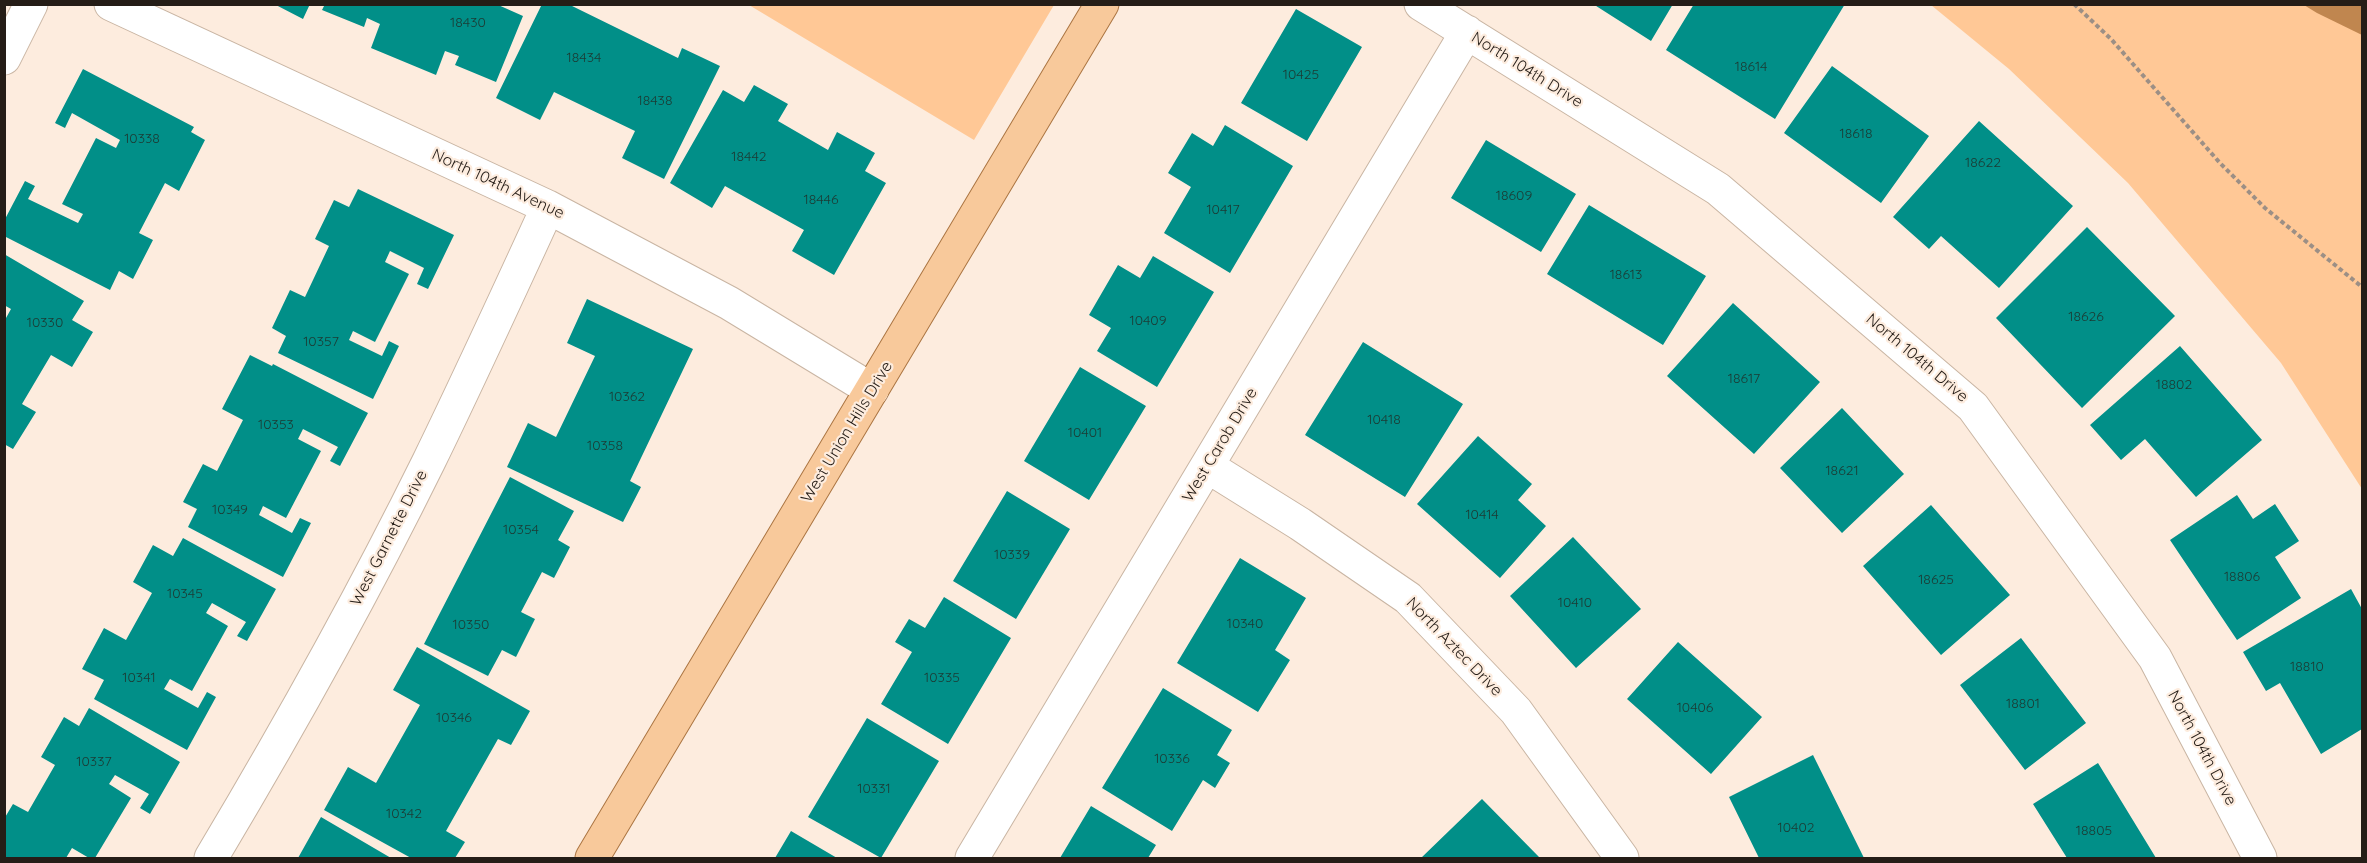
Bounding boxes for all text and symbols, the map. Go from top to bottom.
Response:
house number: 18430 [450,15,486,31]
street label: North 104th Drive [1468,28,1586,112]
house number: 18434 [567,50,601,66]
house number: 18614 [1735,59,1767,75]
house number: 10425 [1283,67,1319,83]
house number: 18438 [637,93,673,109]
house number: 18618 [1840,126,1872,142]
house number: 10338 [124,131,160,147]
street label: North 104th Avenue [429,145,567,223]
house number: 18442 [731,149,767,165]
house number: 18622 [1965,155,2001,171]
house number: 18609 [1496,188,1532,204]
house number: 18446 [803,192,839,208]
house number: 10417 [1206,202,1240,218]
house number: 18613 [1610,267,1642,283]
house number: 18626 [2068,309,2104,325]
street label: North 104th Drive [1862,310,1972,406]
house number: 10409 [1129,313,1167,329]
house number: 10330 [27,315,63,331]
house number: 10357 [303,334,339,350]
street label: West Union Hills Drive [797,358,897,506]
house number: 18617 [1728,371,1760,387]
house number: 18802 [2156,377,2192,393]
street label: West Carob Drive [1178,384,1262,506]
house number: 10362 [609,389,645,405]
house number: 10418 [1367,412,1401,428]
house number: 10353 [258,417,294,433]
house number: 10401 [1068,425,1102,441]
house number: 10358 [587,438,623,454]
house number: 18621 [1825,463,1859,479]
street label: West Garnette Drive [346,467,432,609]
house number: 10349 [212,502,248,518]
house number: 10414 [1465,507,1499,523]
house number: 10354 [503,522,539,538]
house number: 10339 [994,547,1030,563]
house number: 18806 [2224,569,2260,585]
house number: 18625 [1918,572,1954,588]
house number: 10345 [167,586,203,602]
street label: North Aztec Drive [1402,594,1506,700]
house number: 10410 [1558,595,1592,611]
house number: 10340 [1227,616,1263,632]
house number: 10350 [453,617,489,633]
house number: 18810 [2290,659,2324,675]
house number: 10341 [122,670,156,686]
house number: 10335 [924,670,960,686]
street label: North 104th Drive [2164,687,2240,809]
house number: 18801 [2006,696,2040,712]
house number: 10406 [1677,700,1713,716]
house number: 10346 [436,710,472,726]
house number: 10336 [1154,751,1190,767]
house number: 10337 [76,754,112,770]
house number: 10331 [857,781,891,797]
house number: 10342 [386,806,422,822]
house number: 10402 [1778,820,1814,836]
house number: 18805 [2076,823,2112,839]

